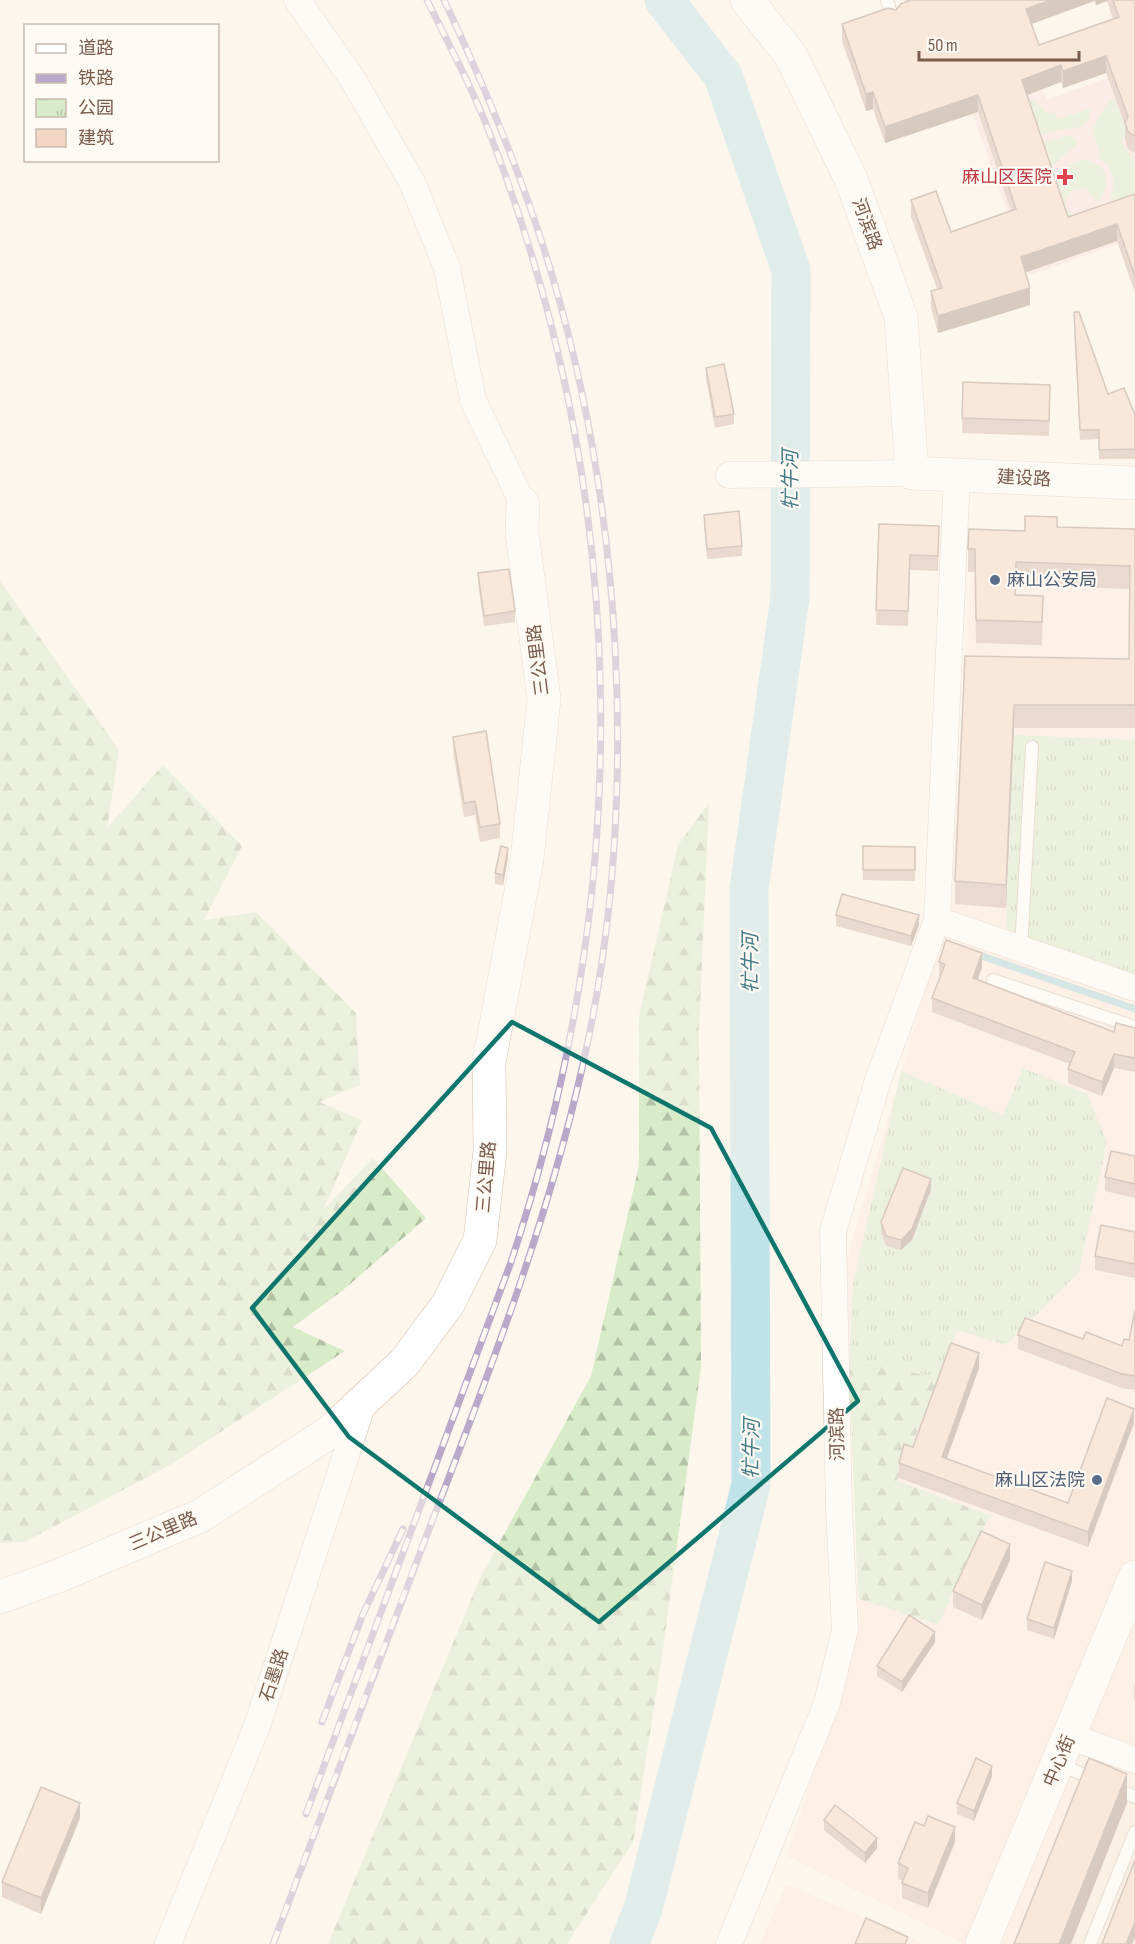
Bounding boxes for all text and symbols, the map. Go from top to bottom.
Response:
legend [24,24,219,162]
scale bar [919,24,1080,62]
text: 50 m [928,35,958,56]
text: 道路 [78,38,114,59]
text: 铁路 [78,68,114,89]
text: 公园 [78,98,114,119]
text: 建筑 [78,128,114,149]
place label: 麻山区医院 [962,167,1052,188]
marker: 麻山区医院 [1056,168,1074,186]
street label: 河滨路 [847,195,886,253]
water label: 牤牛河 [779,446,803,510]
street label: 建设路 [996,467,1051,490]
place label: 麻山公安局 [1007,570,1097,591]
marker: 麻山公安局 [988,573,1002,587]
street label: 三公里路 [524,623,553,697]
water label: 牤牛河 [739,929,763,993]
street label: 三公里路 [473,1140,500,1214]
street label: 河滨路 [827,1407,848,1461]
water label: 牤牛河 [739,1415,765,1479]
place label: 麻山区法院 [995,1470,1085,1491]
marker: 麻山区法院 [1090,1473,1104,1487]
street label: 三公里路 [126,1508,200,1555]
street label: 石墨路 [256,1646,293,1704]
street label: 中心街 [1039,1732,1080,1790]

